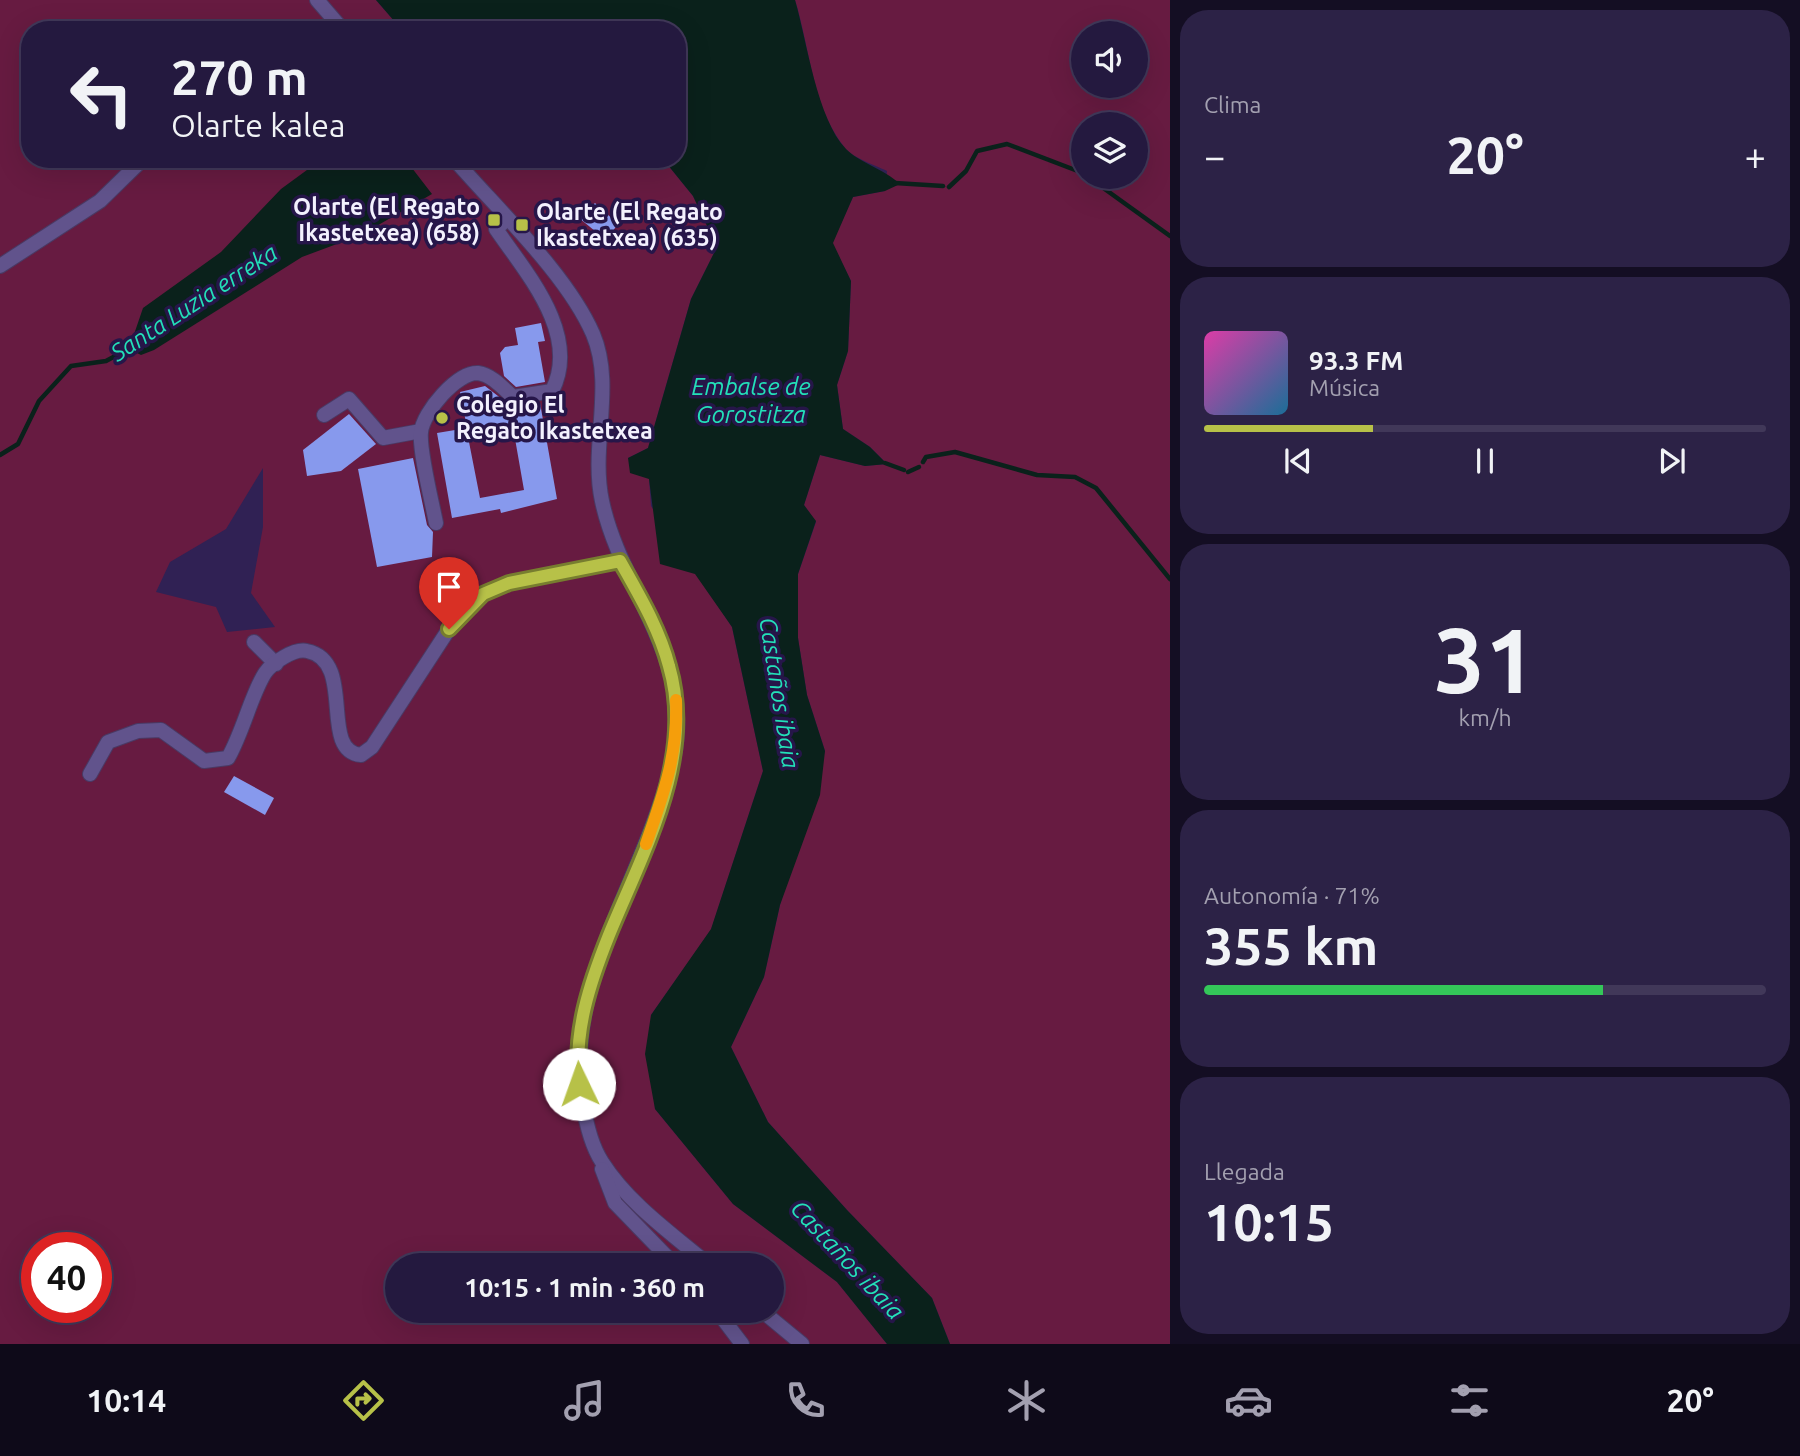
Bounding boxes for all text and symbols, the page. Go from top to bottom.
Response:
map controls [1071,21,1148,189]
button: sound [1071,21,1148,98]
icon: left [56,49,147,140]
text: 270 m [171,49,308,104]
text: Clima [1204,92,1261,117]
text: Olarte kalea [171,107,345,143]
button: layers [1071,112,1148,189]
text: 20° [1446,126,1524,184]
text: − [1204,135,1225,177]
text: + [1745,135,1766,177]
place label: Olarte (El Regato Ikastetxea) (658) [293,194,480,246]
place label: Olarte (El Regato Ikastetxea) (635) [536,199,723,251]
marker: Olarte (El Regato Ikastetxea) (658) [486,212,502,228]
marker: Olarte (El Regato Ikastetxea) (635) [514,217,530,233]
water label: Santa Luzia erreka [105,239,282,367]
text: 93.3 FM [1309,346,1403,375]
water label: Embalse de Gorostitza [691,373,811,428]
text: Música [1309,375,1380,400]
place label: Colegio El Regato Ikastetxea [456,392,653,443]
marker: Colegio El Regato Ikastetxea [434,410,450,426]
icon: previous [1279,442,1317,480]
icon: pause [1466,442,1504,480]
icon: next [1653,442,1691,480]
pin [419,557,479,629]
icon: arrive [430,568,468,606]
text: 31 [1434,608,1536,710]
water label: Castaños ibaia [754,615,805,770]
text: km/h [1458,705,1512,730]
text: Autonomía · 71% [1204,883,1380,908]
text: 355 km [1204,917,1378,975]
position arrow [542,1047,616,1121]
text: Llegada [1204,1159,1285,1184]
text: 10:15 [1204,1193,1334,1251]
water label: Castaños ibaia [785,1195,909,1325]
speed limit sign: 40 [21,1232,112,1323]
text: 10:15 · 1 min · 360 m [464,1273,705,1302]
icon: directions [339,1376,388,1425]
icon: music [560,1376,609,1425]
icon: phone [781,1376,830,1425]
icon: climate [1002,1376,1051,1425]
icon: car [1224,1376,1273,1425]
icon: filters [1445,1376,1494,1425]
text: 10:14 [86,1382,166,1418]
text: 20° [1666,1382,1714,1418]

